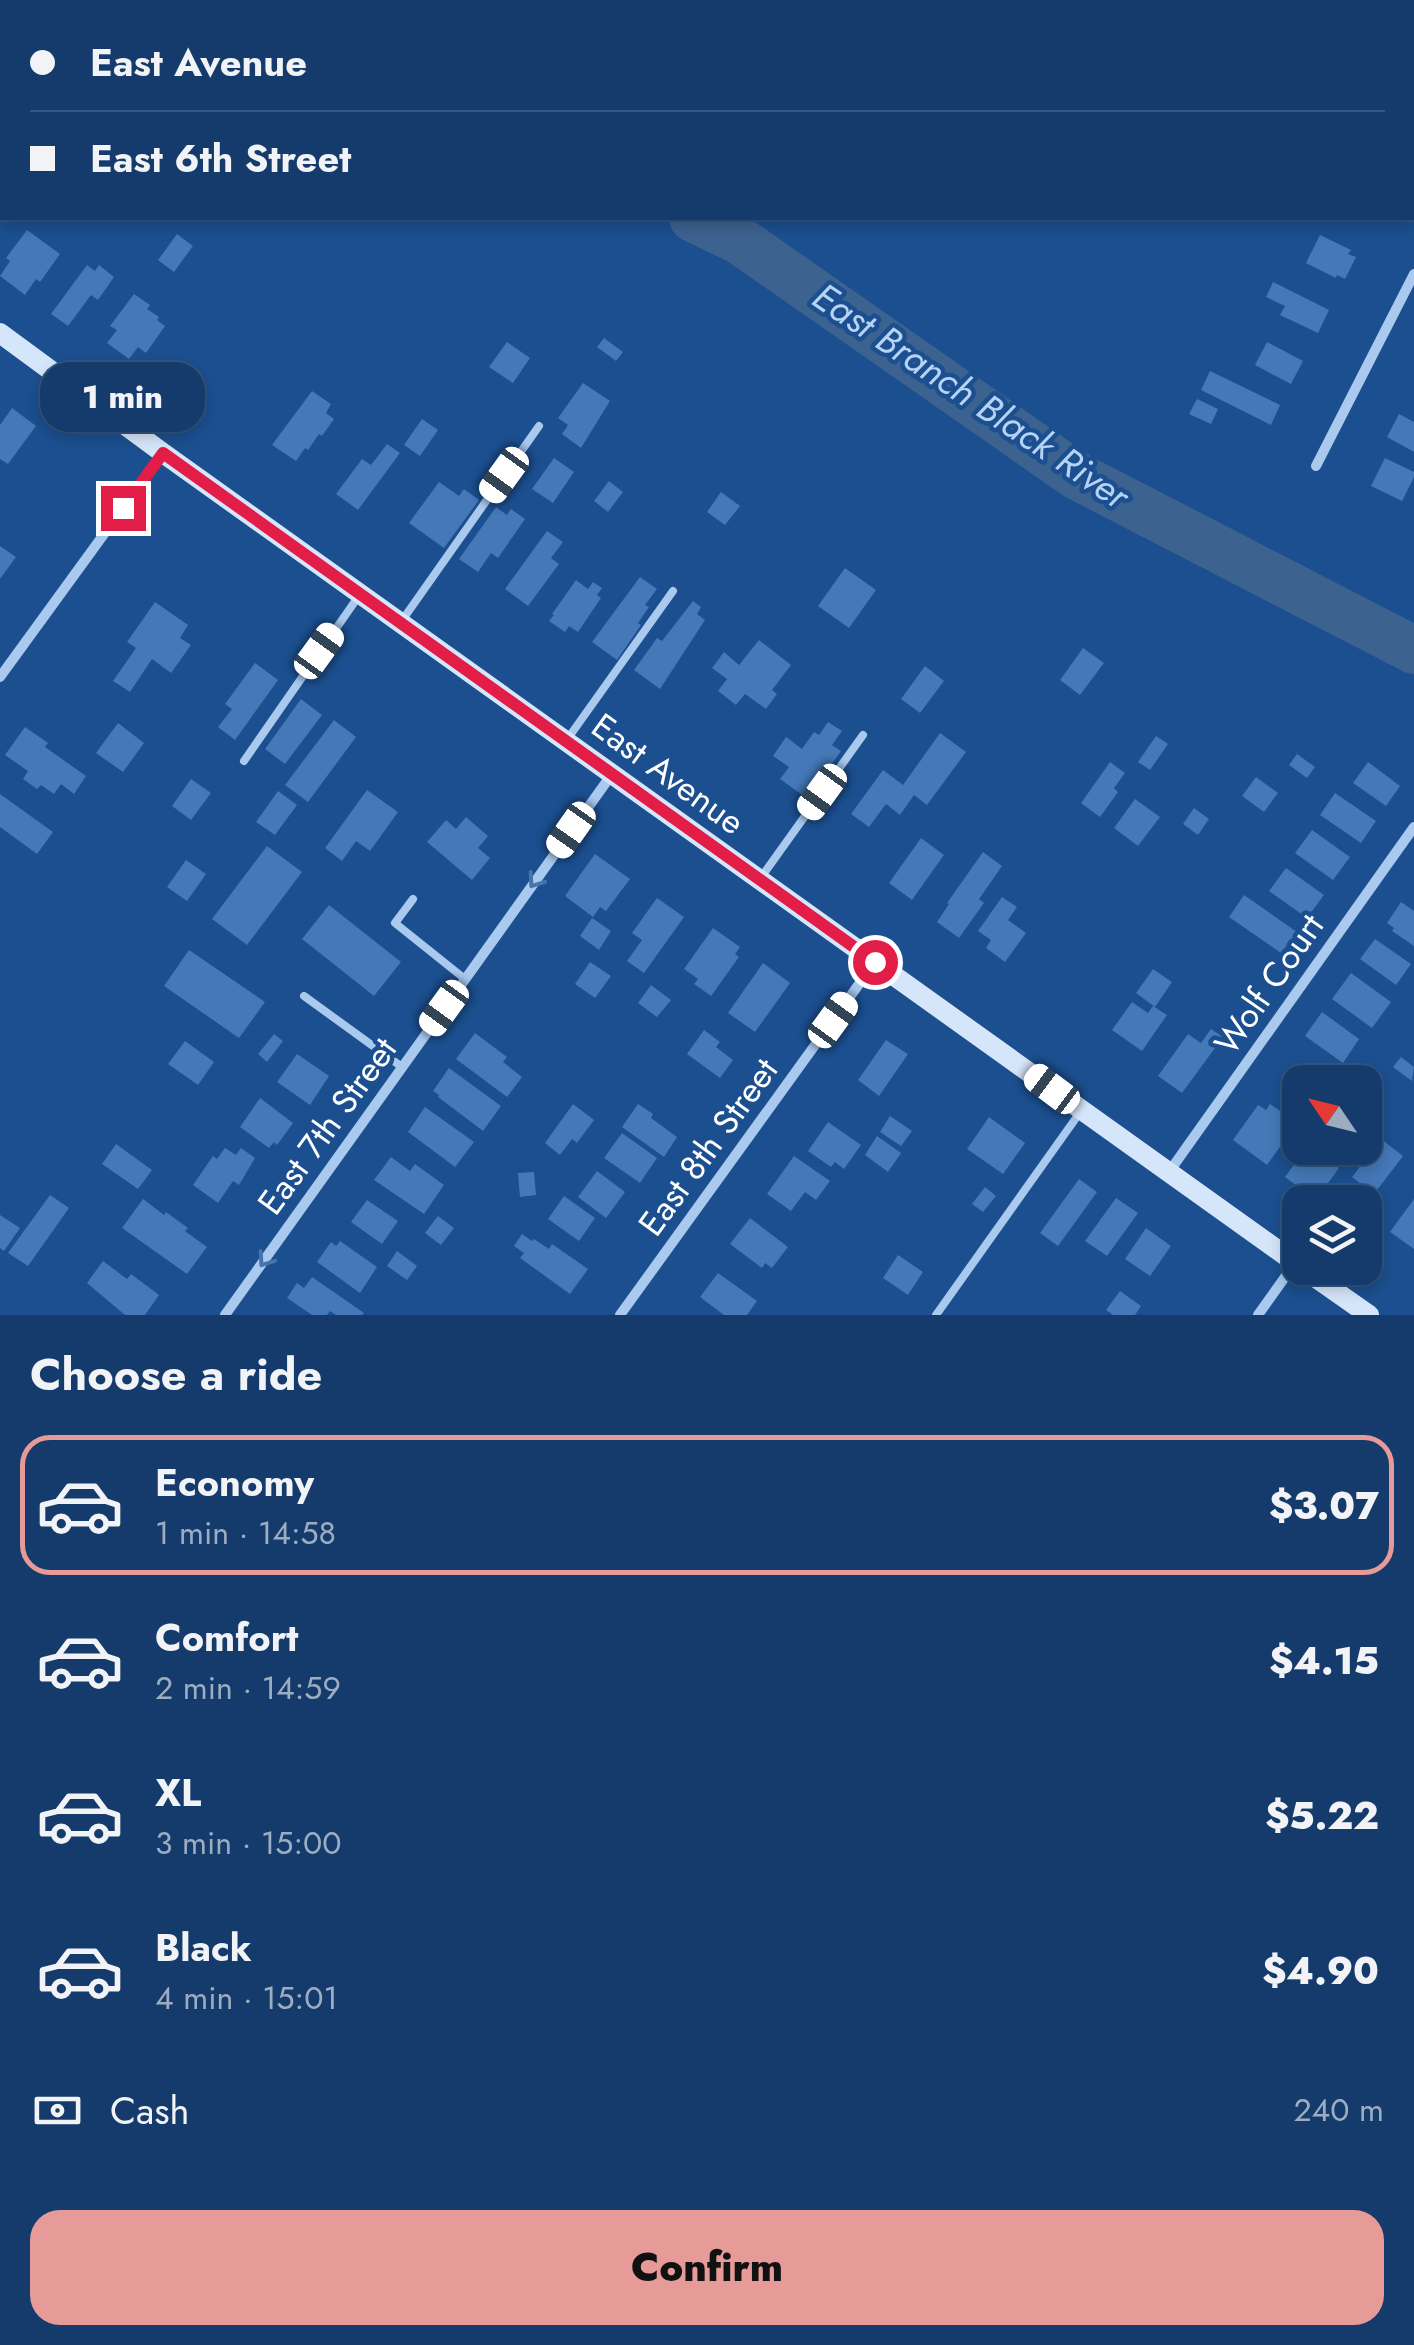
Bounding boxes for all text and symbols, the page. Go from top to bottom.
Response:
text: East Avenue [90,35,307,90]
text: East 6th Street [90,131,351,186]
water label: East Branch Black River [802,269,1143,524]
callout: 1 min [41,363,206,433]
text: 1 min [82,374,163,420]
car [474,442,534,508]
route end [101,486,146,531]
car [289,618,349,684]
street label: East Avenue [581,701,755,847]
car [792,759,852,825]
car [542,797,600,863]
one-way arrow [529,870,547,888]
street label: Wolf Court [1202,903,1336,1064]
route start [853,940,898,985]
car [414,975,474,1041]
car [803,987,863,1053]
street label: East 7th Street [246,1027,409,1225]
street label: East 8th Street [626,1047,790,1246]
car [1019,1059,1085,1119]
north arrow [1282,1065,1382,1165]
map controls [1282,1065,1382,1285]
button: layers [1282,1185,1382,1285]
one-way arrow [259,1248,277,1267]
text: Choose a ride [30,1342,322,1407]
text: Economy [155,1455,314,1510]
icon: car [35,1460,125,1550]
text: $3.07 [1269,1478,1379,1533]
text: 1 min · 14:58 [155,1510,336,1556]
text: Comfort [155,1610,298,1665]
icon: car [35,1615,125,1705]
text: $4.15 [1269,1633,1379,1688]
text: 2 min · 14:59 [155,1665,341,1711]
text: XL [155,1765,201,1820]
icon: car [35,1770,125,1860]
text: $5.22 [1265,1788,1379,1843]
text: 3 min · 15:00 [155,1820,341,1866]
text: Black [155,1920,252,1975]
icon: car [35,1925,125,2015]
text: $4.90 [1262,1943,1379,1998]
text: 4 min · 15:01 [155,1975,338,2021]
icon: cash [30,2083,85,2138]
text: Cash [110,2083,190,2138]
text: 240 m [1293,2087,1384,2133]
button: Confirm [30,2210,1384,2325]

